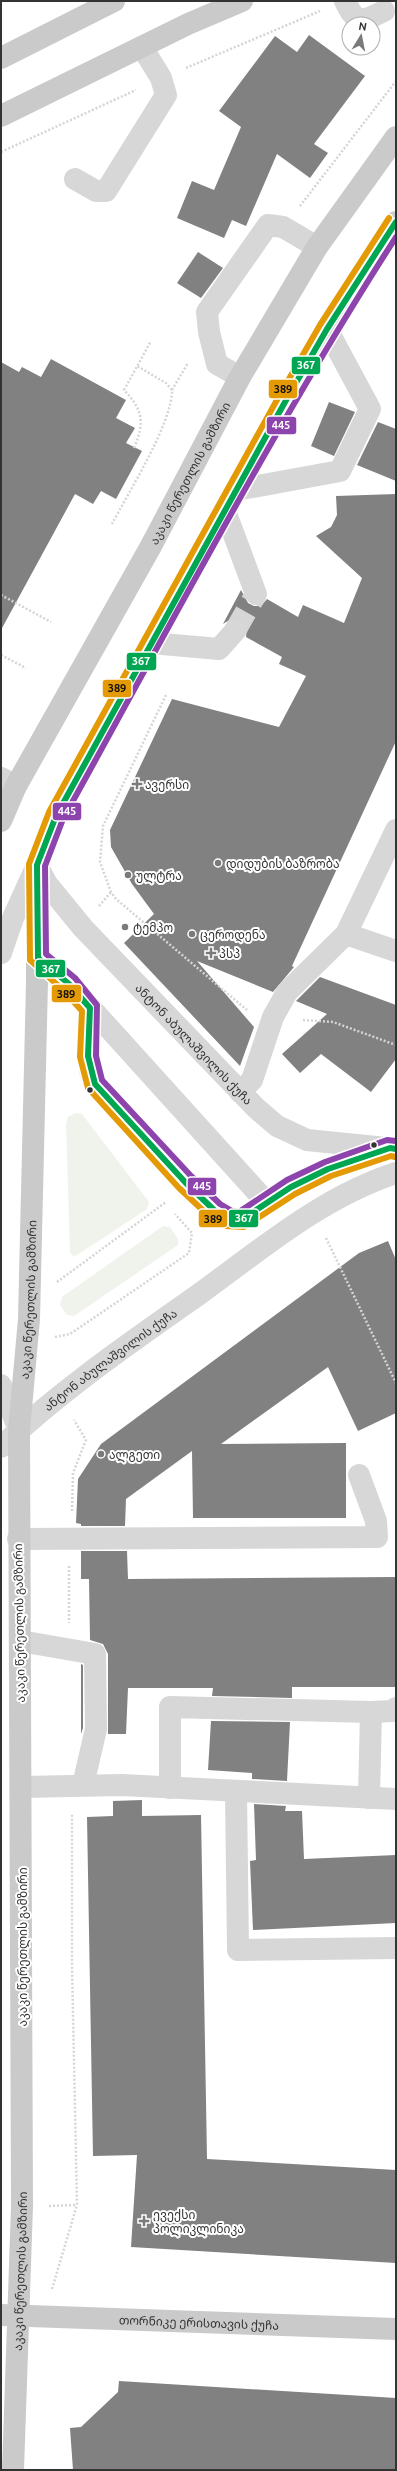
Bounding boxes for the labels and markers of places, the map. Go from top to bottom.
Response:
place label: ავერსი [145,778,189,792]
marker: ავერსი [132,779,142,789]
place label: დიდუბის ბაზრობა [226,857,340,872]
marker: დიდუბის ბაზრობა [213,858,223,868]
place label: ულტრა [136,869,182,884]
marker: ულტრა [123,870,133,880]
place label: ტემპო [133,921,173,935]
marker: ტემპო [120,922,130,932]
place label: ცეროდენა [200,928,266,943]
marker: ცეროდენა [187,929,197,939]
place label: პსპ [219,947,240,960]
marker: პსპ [206,948,216,958]
unlabelled marker [85,1085,95,1095]
unlabelled marker [369,1140,379,1150]
place label: ალგეთი [109,1448,160,1463]
marker: ალგეთი [96,1449,106,1459]
place label: ევექსი პოლიკლინიკა [153,2208,244,2237]
marker: ევექსი პოლიკლინიკა [138,2215,150,2227]

